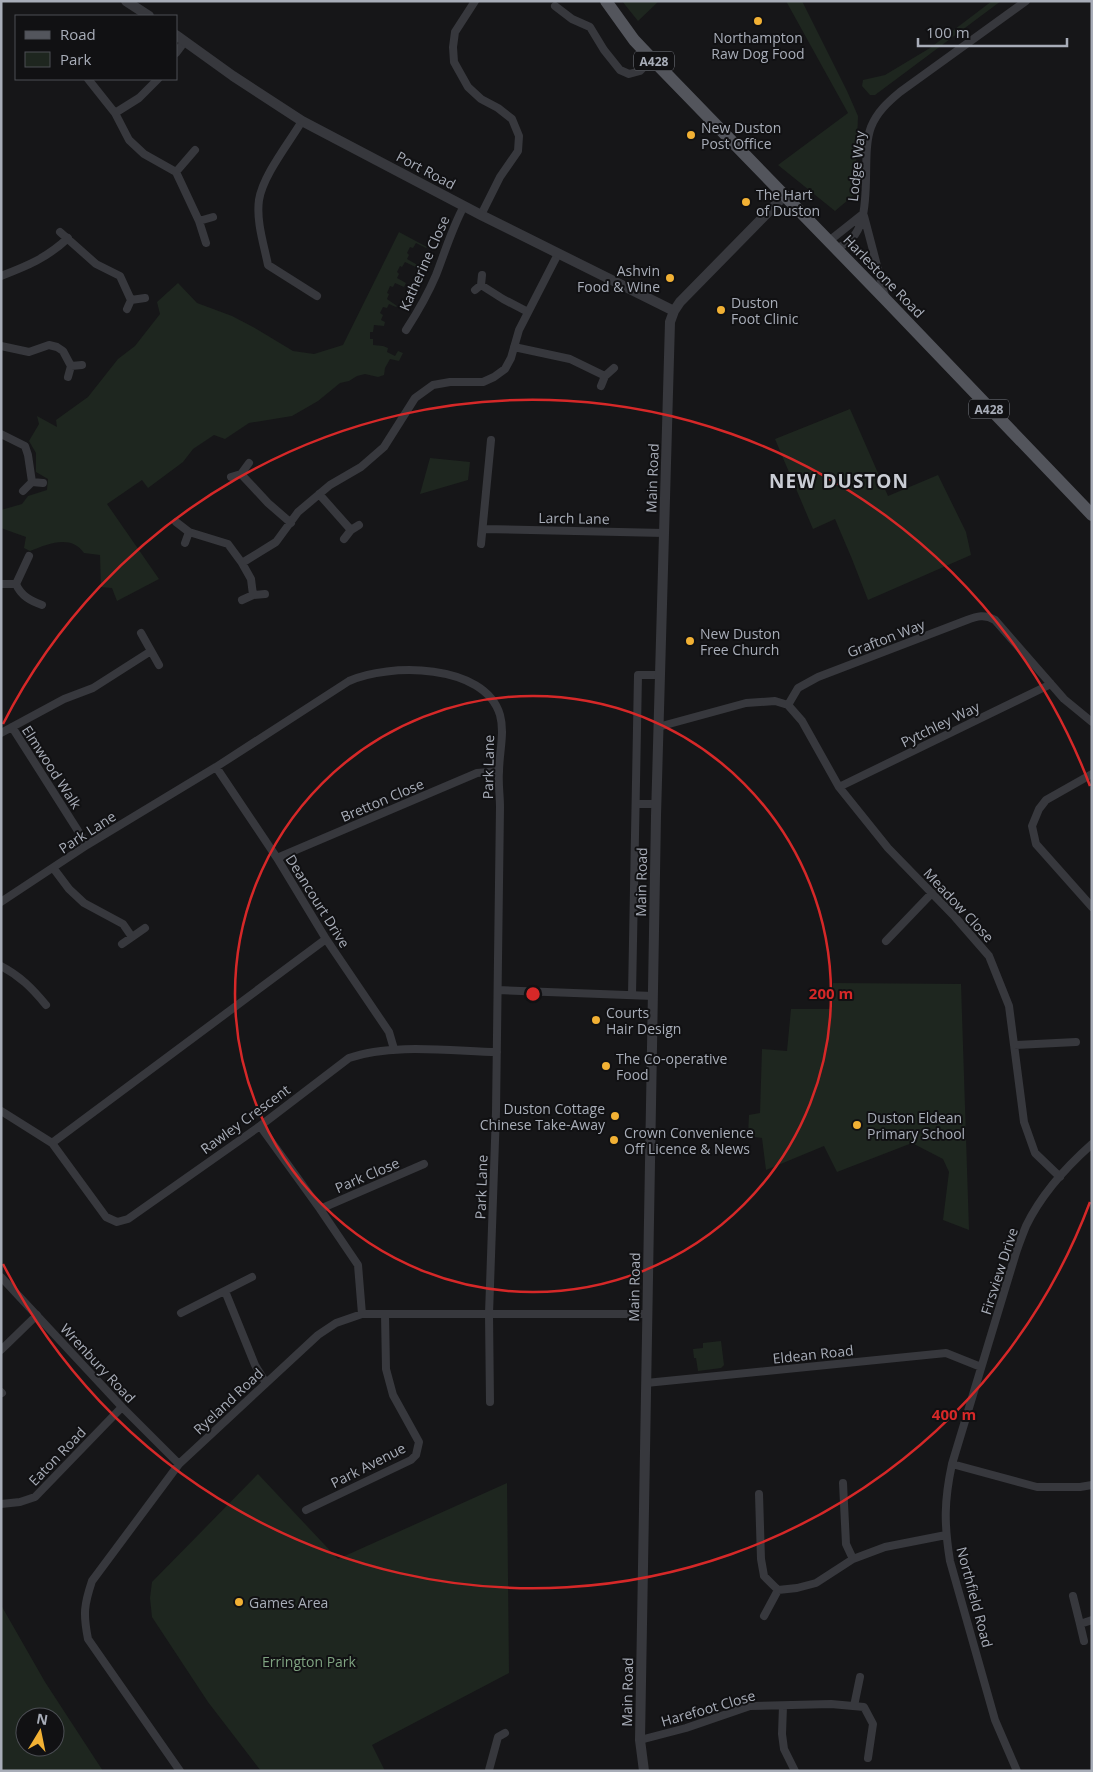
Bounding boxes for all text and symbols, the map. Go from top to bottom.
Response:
legend [15,15,178,80]
marker: Northampton Raw Dog Food [752,15,764,27]
scale bar [918,15,1067,47]
text: 100 m [926,22,970,42]
text: Road [60,24,96,44]
place label: Northampton Raw Dog Food [711,28,805,63]
text: Park [60,49,91,69]
road number: A428 [634,51,674,70]
place label: New Duston Post Office [701,118,781,153]
marker: New Duston Post Office [685,129,697,141]
street label: Lodge Way [843,129,869,202]
street label: Port Road [393,146,459,194]
place label: The Hart of Duston [756,185,820,220]
marker: The Hart of Duston [740,196,752,208]
street label: Katherine Close [394,212,454,314]
street label: Harlestone Road [839,230,929,322]
place label: Ashvin Food & Wine [577,261,660,296]
marker: Ashvin Food & Wine [664,272,676,284]
place label: Duston Foot Clinic [731,293,799,328]
marker: Duston Foot Clinic [715,304,727,316]
road number: A428 [969,399,1009,418]
street label: Main Road [641,443,663,513]
district label: NEW DUSTON [769,468,909,494]
street label: Larch Lane [538,508,610,528]
street label: Grafton Way [844,614,928,662]
place label: New Duston Free Church [700,624,780,659]
marker: New Duston Free Church [684,635,696,647]
street label: Pytchley Way [897,696,983,751]
street label: Elmwood Walk [18,722,86,813]
street label: Park Lane [478,734,498,799]
street label: Bretton Close [338,774,427,826]
street label: Park Lane [55,806,119,858]
street label: Main Road [631,847,651,917]
street label: Deancourt Drive [282,851,354,951]
street label: Meadow Close [920,864,998,946]
text: 200 m [809,983,853,1003]
centre of rings [524,985,542,1003]
place label: Courts Hair Design [606,1003,681,1038]
marker: Courts Hair Design [590,1014,602,1026]
place label: The Co-operative Food [616,1049,727,1084]
marker: The Co-operative Food [600,1060,612,1072]
street label: Rawley Crescent [196,1080,294,1158]
place label: Duston Cottage Chinese Take-Away [480,1099,606,1134]
place label: Duston Eldean Primary School [867,1108,965,1143]
marker: Duston Cottage Chinese Take-Away [609,1110,621,1122]
marker: Duston Eldean Primary School [851,1119,863,1131]
place label: Crown Convenience Off Licence & News [624,1123,754,1158]
marker: Crown Convenience Off Licence & News [608,1134,620,1146]
street label: Park Close [332,1153,402,1197]
street label: Park Lane [470,1154,492,1220]
street label: Firsview Drive [976,1225,1022,1317]
street label: Main Road [624,1252,644,1322]
street label: Wrenbury Road [56,1319,140,1407]
street label: Eldean Road [772,1340,854,1368]
street label: Ryeland Road [189,1364,267,1438]
text: 400 m [932,1404,976,1424]
street label: Eaton Road [24,1423,90,1489]
street label: Park Avenue [327,1438,409,1492]
street label: Northfield Road [952,1545,998,1649]
place label: Games Area [249,1593,328,1612]
marker: Games Area [233,1596,245,1608]
park label: Errington Park [262,1652,357,1671]
street label: Main Road [617,1657,637,1727]
street label: Harefoot Close [659,1685,757,1731]
north arrow [15,1707,65,1757]
text: N [35,1708,50,1729]

